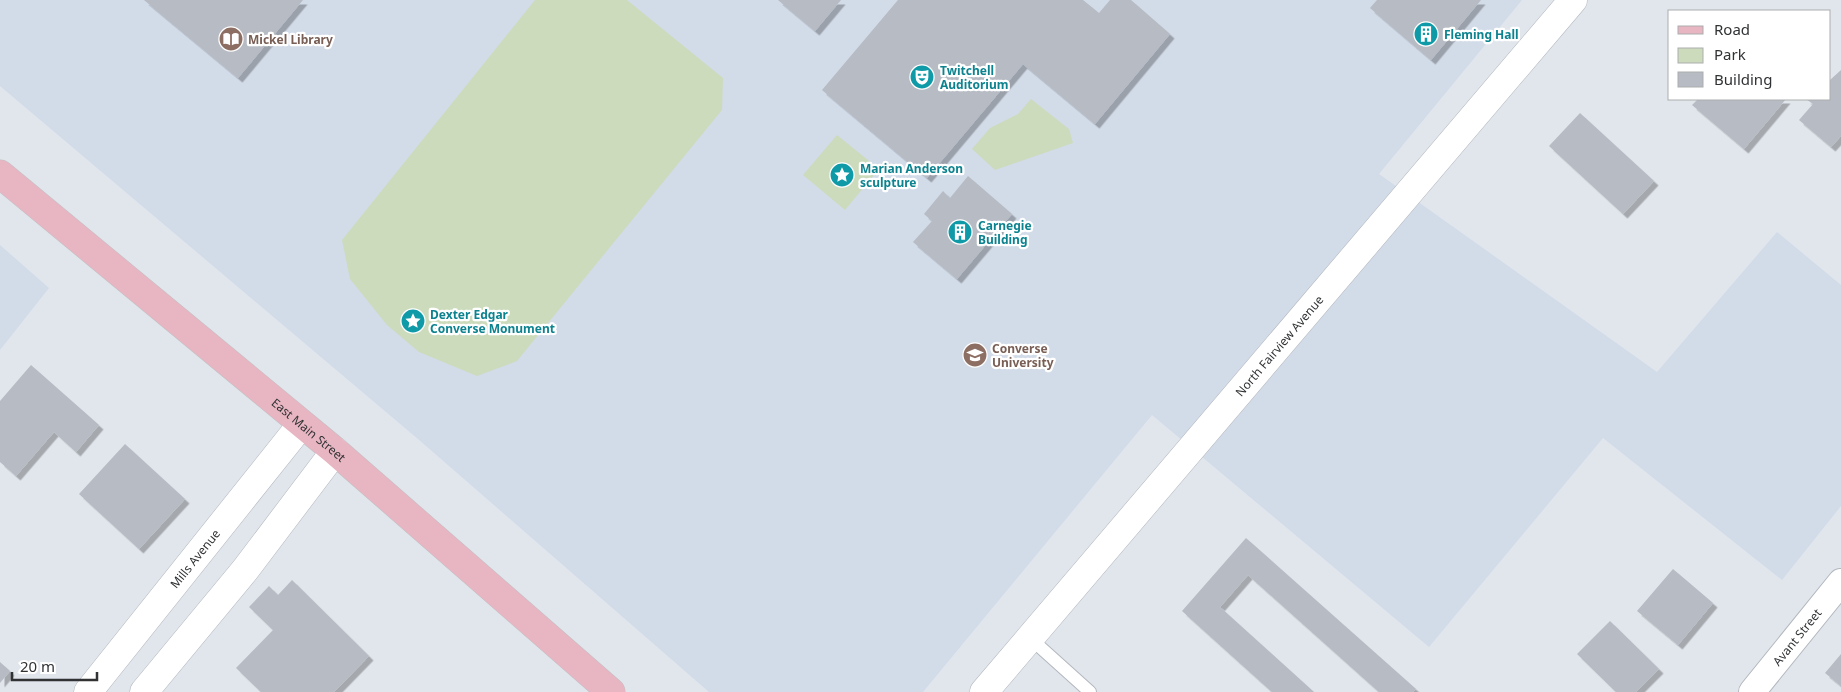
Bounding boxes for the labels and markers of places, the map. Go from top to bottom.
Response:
building icon: Fleming Hall [1413,21,1439,47]
library icon: Mickel Library [218,26,244,52]
place label: Fleming Hall [1444,26,1519,43]
place label: Mickel Library [248,31,333,48]
place label: Twitchell Auditorium [940,62,1008,93]
theatre icon: Twitchell Auditorium [909,64,935,90]
place label: Marian Anderson sculpture [860,160,963,191]
place icon: Marian Anderson sculpture [829,162,855,188]
place label: Carnegie Building [978,217,1032,248]
building icon: Carnegie Building [947,219,973,245]
place label: Dexter Edgar Converse Monument [430,306,555,337]
place icon: Dexter Edgar Converse Monument [400,308,426,334]
place label: Converse University [992,340,1054,371]
school or university icon: Converse University [962,342,988,368]

